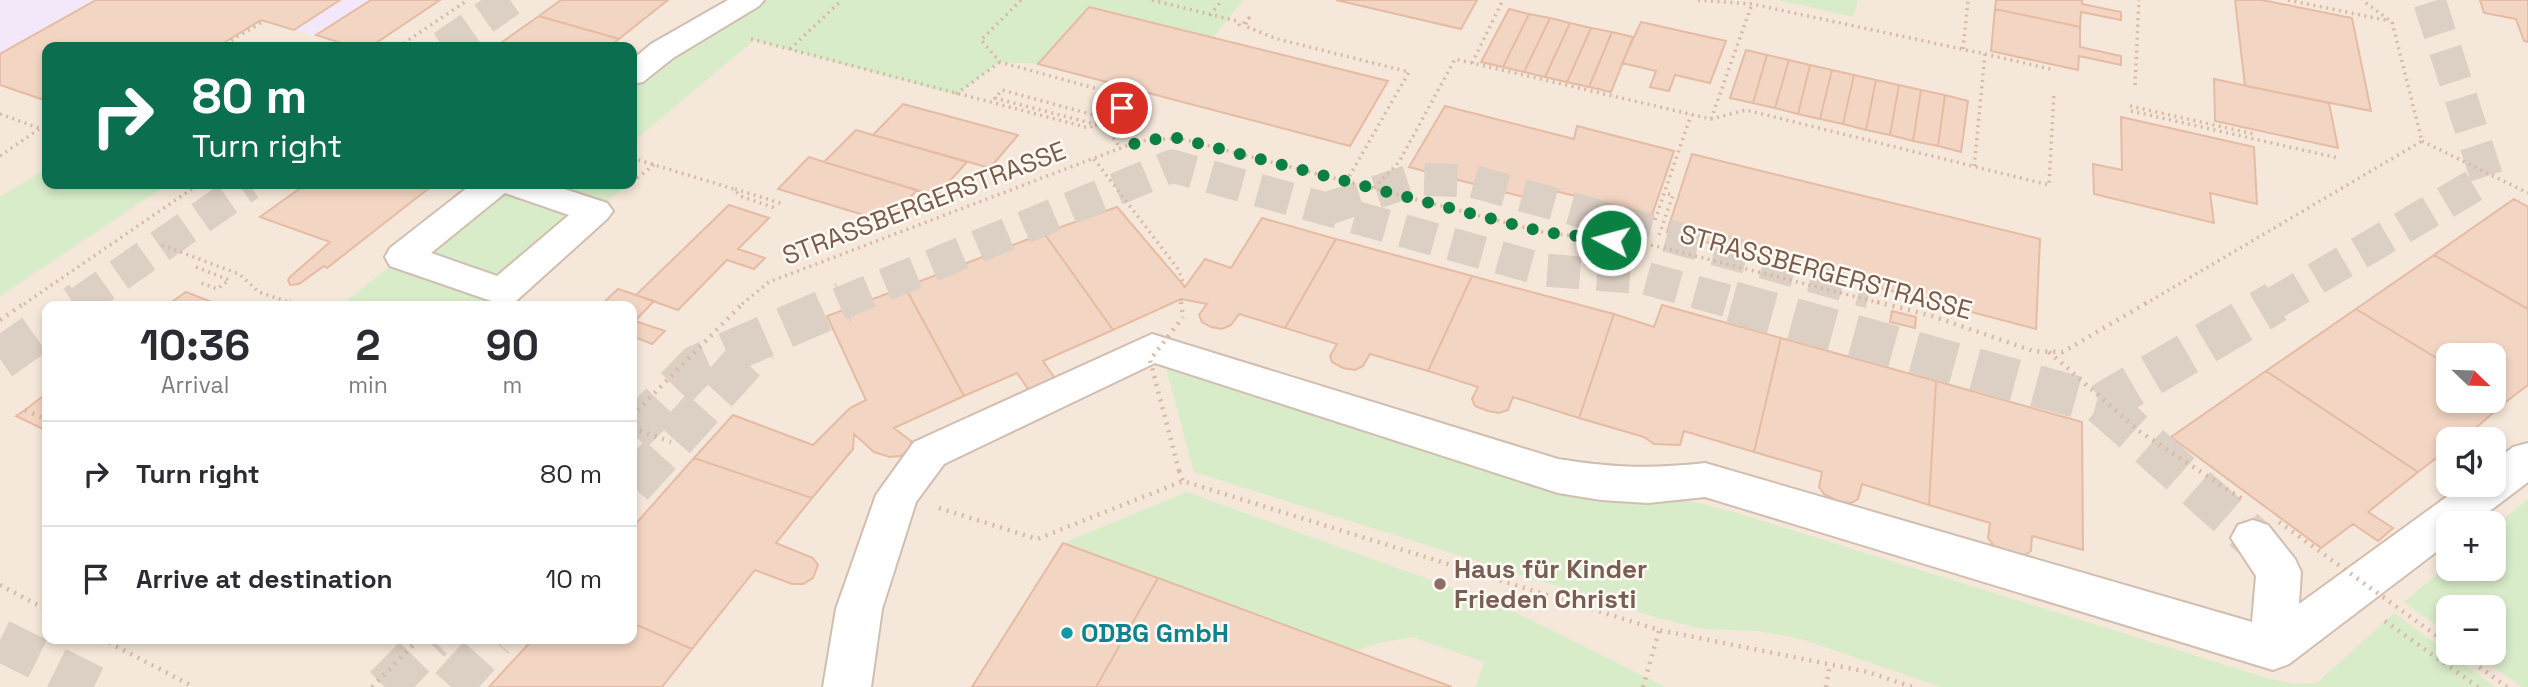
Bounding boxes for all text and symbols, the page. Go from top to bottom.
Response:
text: 80 m [192,65,307,127]
icon: right [77,70,168,161]
pin [1092,78,1152,138]
icon: arrive [1103,89,1141,127]
text: Turn right [192,126,342,166]
street label: STRASSBERGERSTRASSE [777,133,1071,273]
position arrow [1574,203,1648,277]
street label: STRASSBERGERSTRASSE [1676,217,1976,327]
text: 10:36 [140,319,250,372]
text: 2 [356,319,380,372]
text: 90 [486,319,539,372]
north arrow [2436,343,2506,413]
map controls [2436,343,2506,665]
text: Arrival [161,370,229,400]
text: min [348,370,388,400]
text: m [502,370,522,400]
button: sound [2436,427,2506,497]
icon: right [77,455,115,493]
text: Turn right [136,457,260,491]
text: 80 m [540,457,602,491]
button: + [2436,511,2506,581]
place label: Haus für Kinder Frieden Christi [1454,552,1647,616]
icon: arrive [77,560,115,598]
text: Arrive at destination [136,562,393,596]
text: 10 m [545,562,602,596]
marker: Haus für Kinder Frieden Christi [1432,576,1448,592]
button: − [2436,595,2506,665]
place label: ODBG GmbH [1081,616,1229,650]
marker: ODBG GmbH [1059,625,1075,641]

